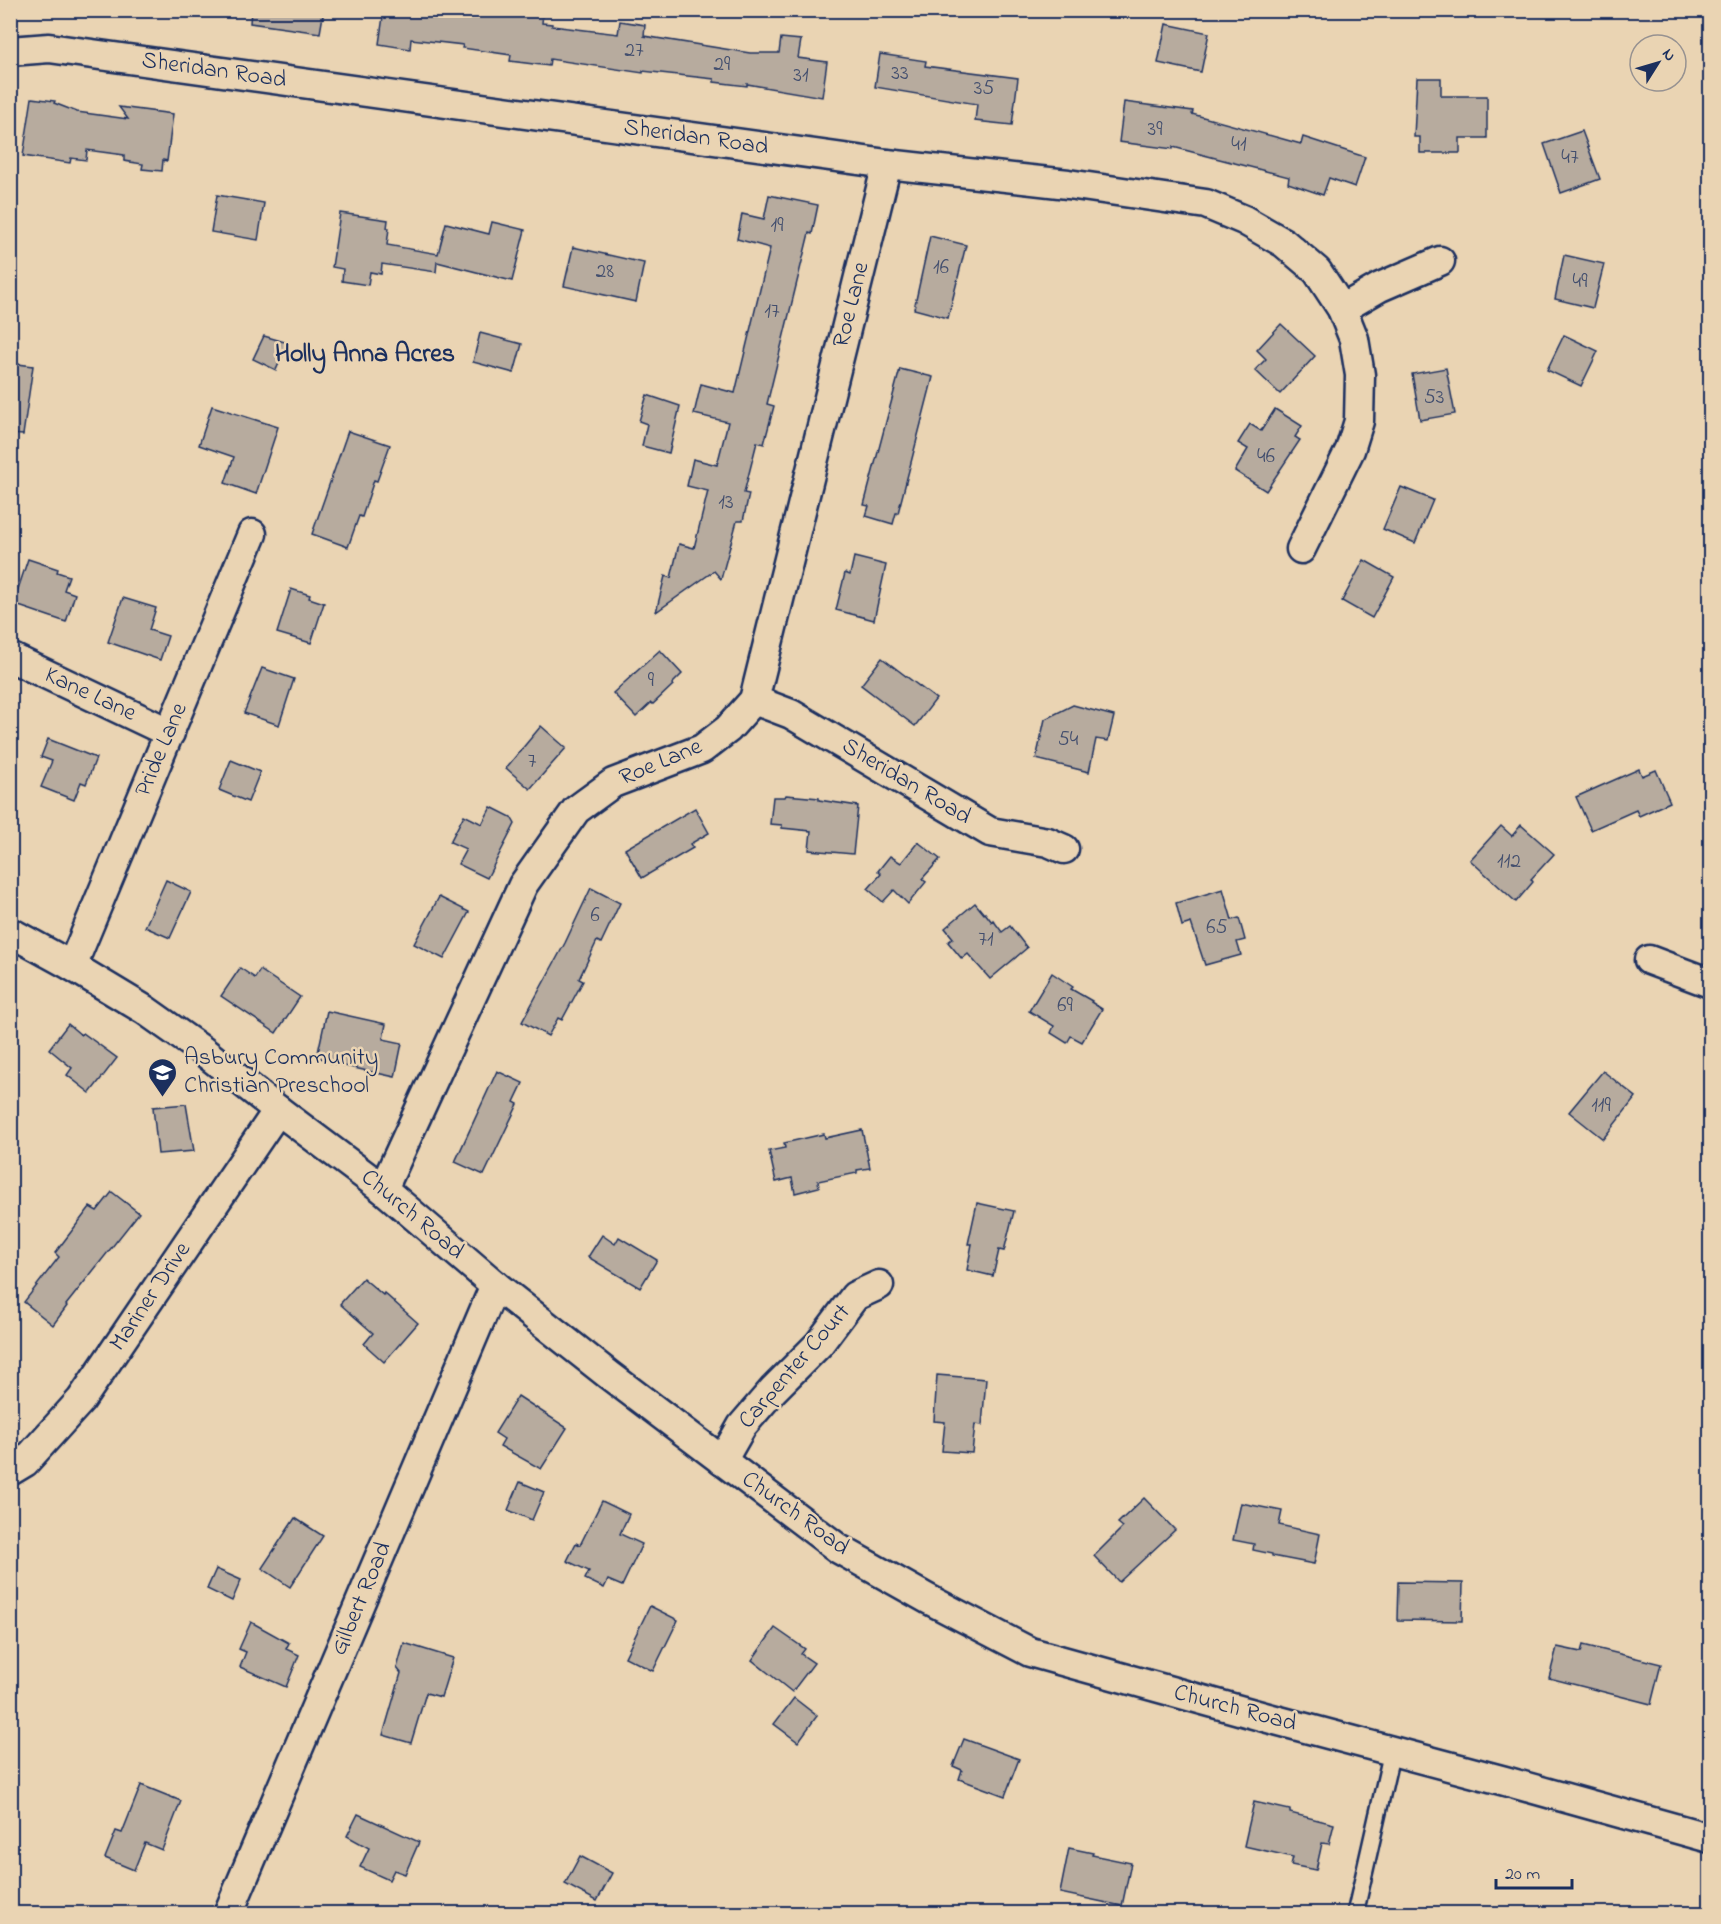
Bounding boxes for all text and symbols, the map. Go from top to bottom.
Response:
north arrow [1628,33,1688,93]
house number: 27 [624,36,644,66]
street label: Sheridan Road [139,44,289,99]
text: N [1656,44,1681,67]
house number: 29 [714,50,731,80]
house number: 33 [891,59,909,89]
house number: 31 [793,61,809,91]
house number: 35 [974,74,994,104]
street label: Sheridan Road [621,111,771,166]
house number: 39 [1148,115,1163,145]
house number: 41 [1231,130,1247,160]
house number: 47 [1561,143,1579,173]
house number: 19 [771,211,784,241]
house number: 16 [933,253,949,283]
house number: 28 [596,257,614,287]
street label: Roe Lane [825,258,880,351]
house number: 49 [1573,267,1588,297]
house number: 17 [764,297,780,327]
district label: Holly Anna Acres [275,336,455,374]
house number: 53 [1424,383,1444,413]
house number: 46 [1257,442,1275,472]
house number: 13 [718,488,734,518]
street label: Kane Lane [38,659,142,732]
house number: 9 [648,666,655,696]
street label: Pride Lane [127,697,198,802]
house number: 54 [1058,725,1079,755]
street label: Sheridan Road [834,729,978,835]
street label: Roe Lane [614,730,708,796]
house number: 7 [528,747,537,777]
house number: 112 [1497,847,1521,877]
house number: 6 [590,901,600,931]
house number: 65 [1206,913,1228,943]
house number: 71 [978,925,994,955]
house number: 69 [1057,991,1073,1021]
place label: Asbury Community Christian Preschool [184,1041,378,1104]
school or university icon: Asbury Community Christian Preschool [147,1056,179,1098]
house number: 119 [1591,1091,1612,1121]
street label: Church Road [353,1161,472,1269]
street label: Mariner Drive [101,1235,201,1359]
street label: Carpenter Court [731,1297,859,1437]
street label: Church Road [734,1463,857,1565]
street label: Gilbert Road [322,1536,402,1661]
street label: Church Road [1170,1676,1301,1742]
scale bar [1496,1852,1572,1890]
text: 20 m [1505,1862,1540,1888]

